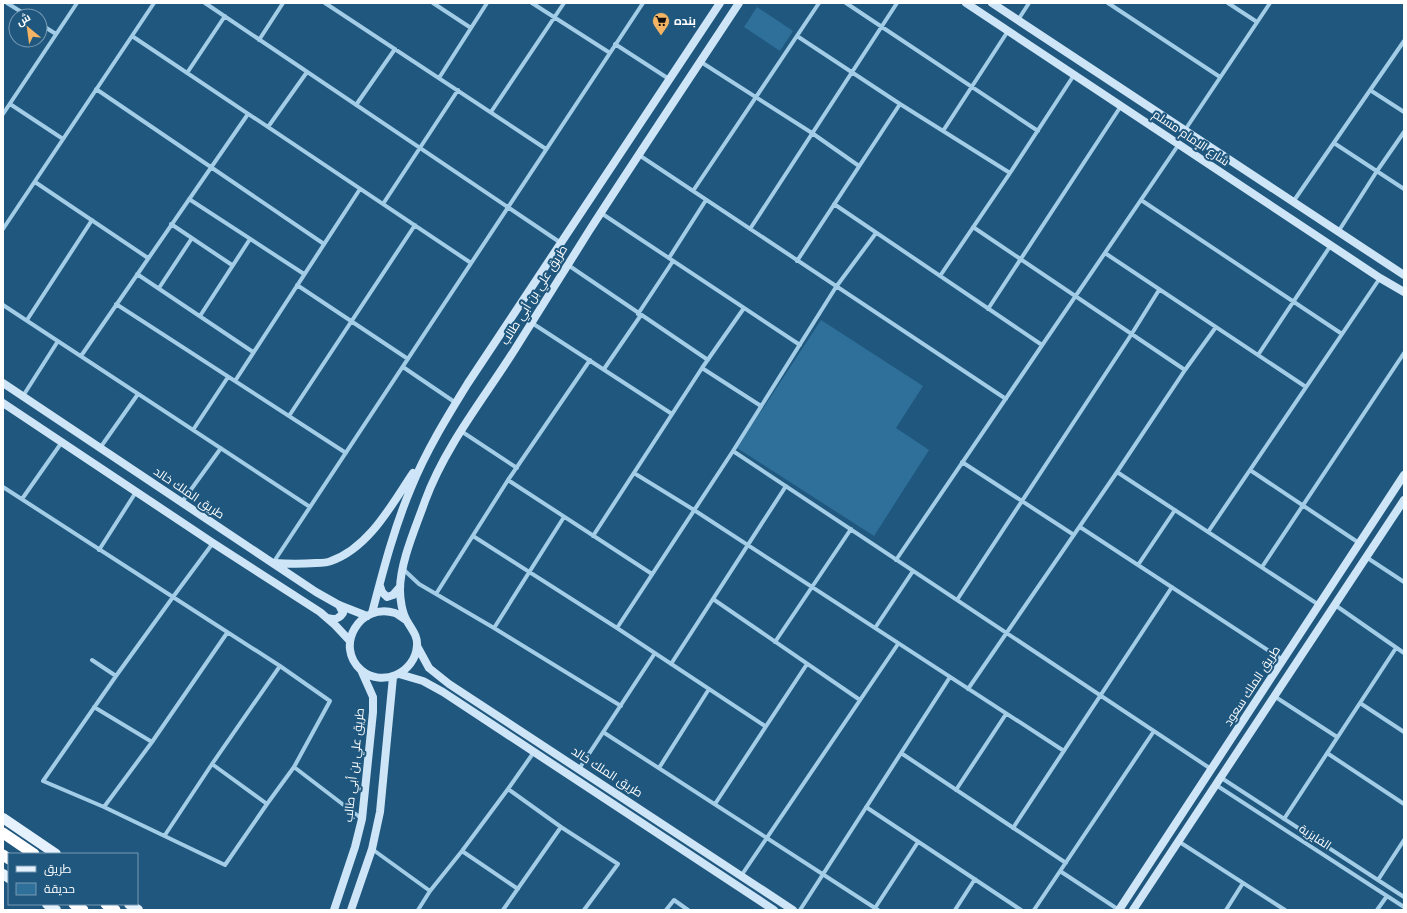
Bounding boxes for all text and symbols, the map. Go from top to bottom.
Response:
north arrow [8,8,48,48]
text: ش [14,11,33,29]
supermarket icon: بنده [651,11,671,36]
place label: بنده [674,14,696,28]
street label: شارع الإمام مسلم [1150,107,1232,170]
street label: طريق علي بن أبي طالب [497,242,573,349]
street label: طريق الملك خالد [151,464,227,522]
street label: طريق الملك سعود [1221,643,1283,729]
street label: طريق علي بن أبي طالب [340,707,370,823]
street label: طريق الملك خالد [569,744,645,800]
street label: الفايزية [1296,821,1334,853]
legend [8,853,138,905]
text: طريق [44,862,72,876]
text: حديقة [44,882,75,896]

